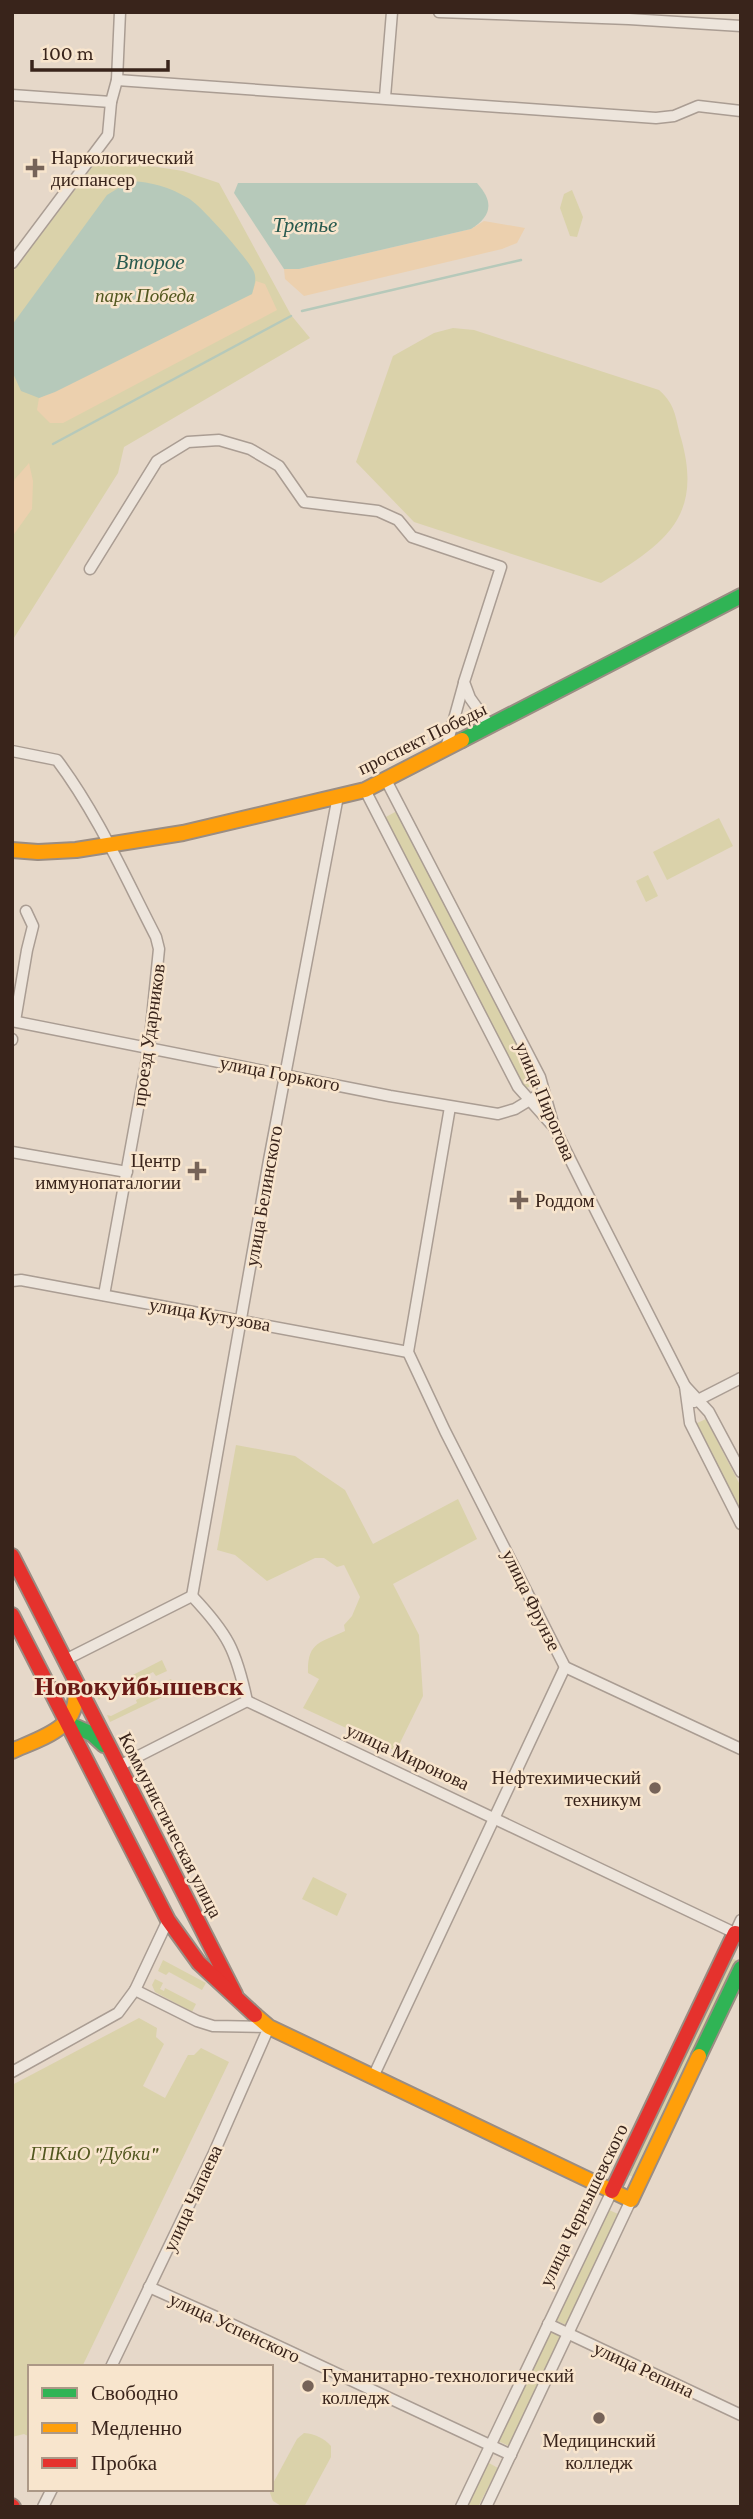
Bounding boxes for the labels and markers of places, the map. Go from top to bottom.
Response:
place label: Наркологический диспансер [51,147,194,190]
marker: Наркологический диспансер [25,158,45,178]
place label: Центр иммунопаталогии [35,1150,181,1193]
marker: Центр иммунопаталогии [187,1161,207,1181]
marker: Роддом [509,1190,529,1210]
place label: Роддом [535,1190,595,1211]
place label: Нефтехимический техникум [491,1767,641,1810]
marker: Нефтехимический техникум [647,1780,663,1796]
place label: Гуманитарно-технологический колледж [322,2365,574,2408]
marker: Гуманитарно-технологический колледж [300,2378,316,2394]
marker: Медицинский колледж [591,2410,607,2426]
place label: Медицинский колледж [542,2430,656,2473]

